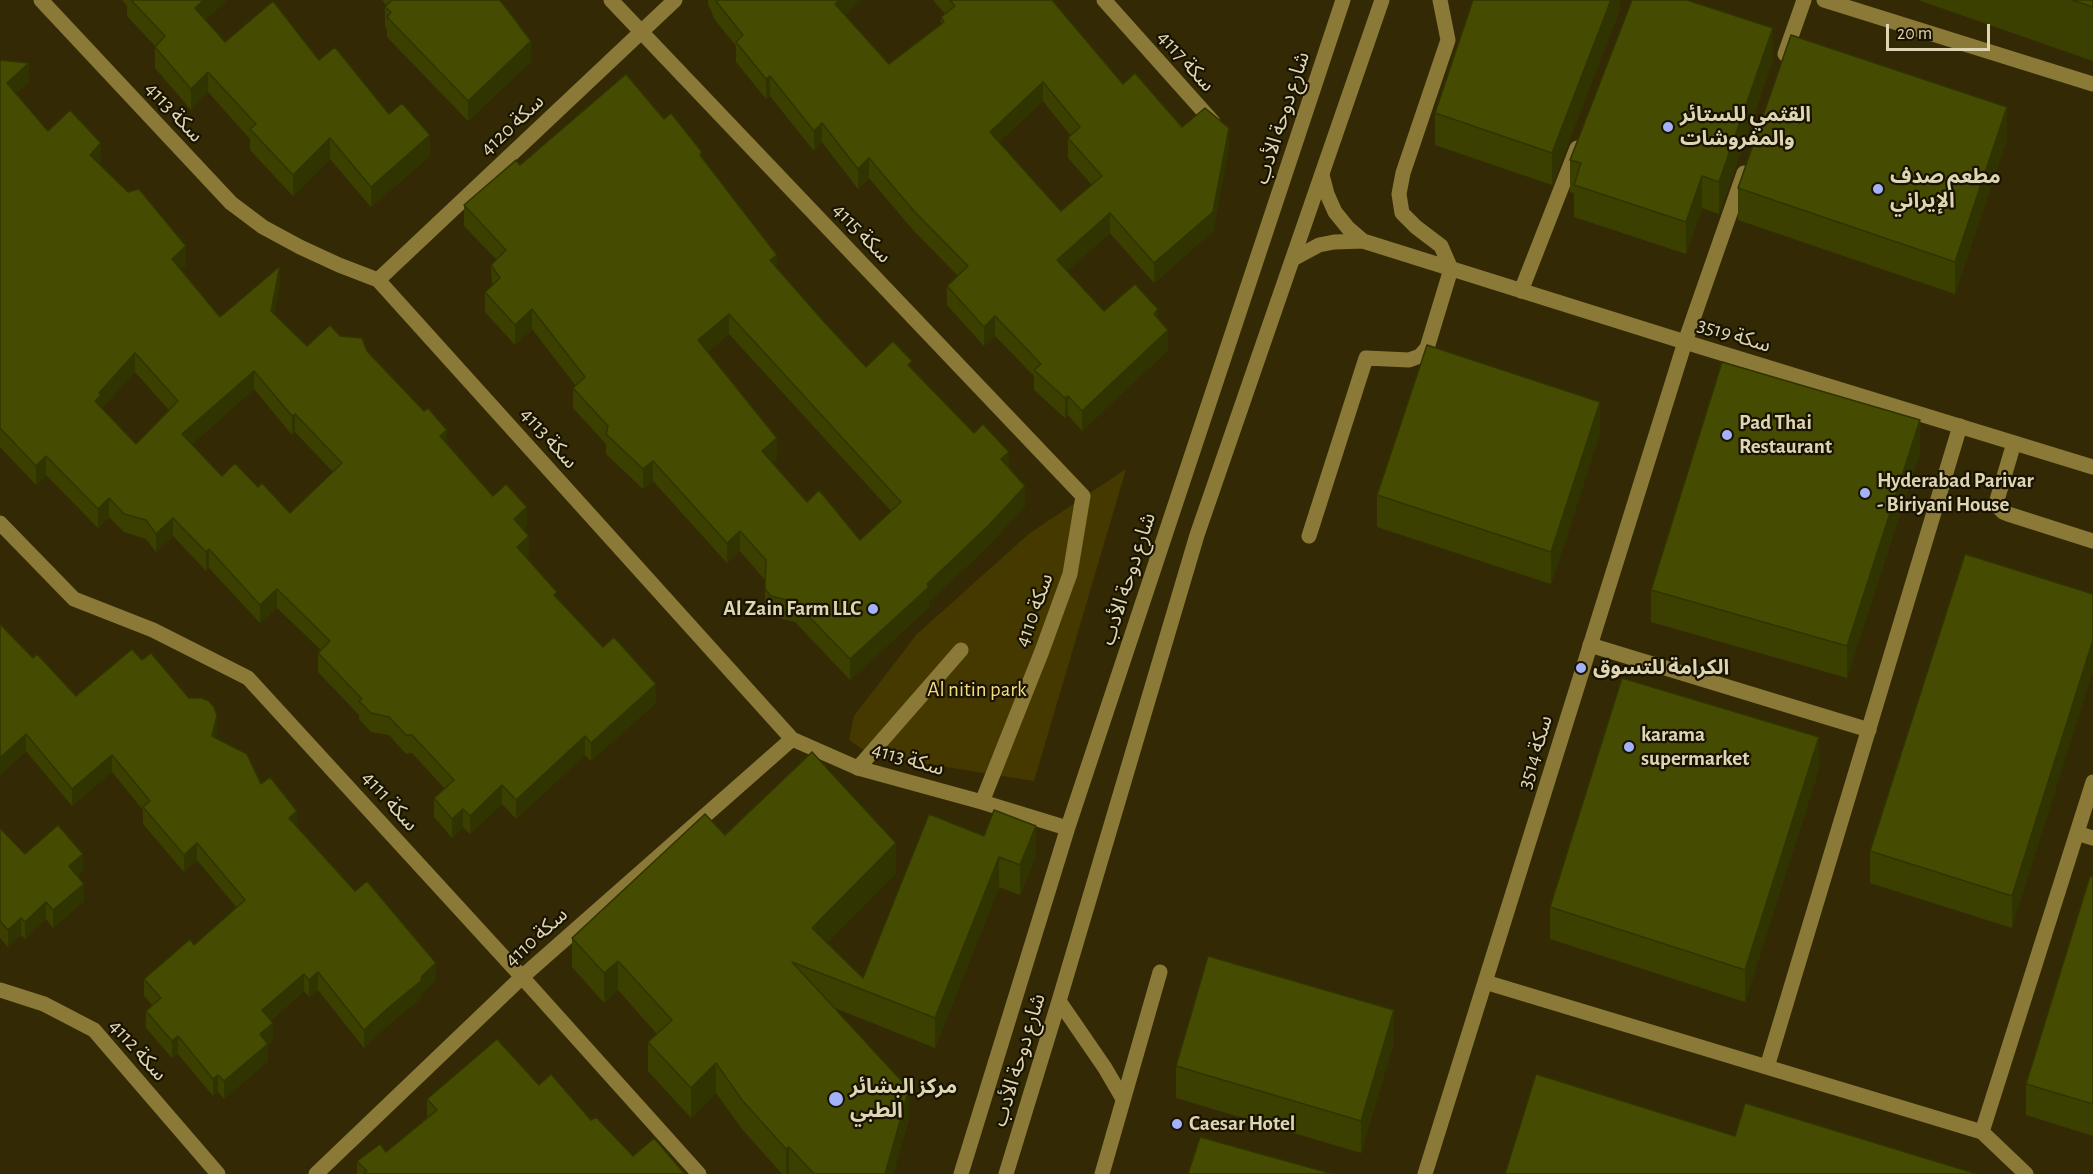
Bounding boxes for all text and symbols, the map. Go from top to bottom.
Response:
scale bar [1889,12,1992,50]
street label: سكة 4117 [1152,25,1220,97]
text: 20 m [1897,25,1932,43]
street label: شارع دوحة الأدب [1249,49,1315,187]
street label: سكة 4113 [140,76,208,148]
street label: سكة 4120 [475,89,549,161]
place label: القثمي للستائر والمفروشات [1680,102,1811,152]
marker: القثمي للستائر والمفروشات [1661,120,1675,134]
place label: مطعم صدف الإيراني [1890,164,2001,214]
marker: مطعم صدف الإيراني [1871,182,1885,196]
street label: سكة 4115 [827,198,897,268]
street label: سكة 3519 [1694,312,1774,358]
street label: سكة 4113 [515,402,583,474]
place label: Pad Thai Restaurant [1739,410,1832,460]
marker: Pad Thai Restaurant [1720,428,1734,442]
place label: Hyderabad Parivar - Biriyani House [1877,468,2034,518]
marker: Hyderabad Parivar - Biriyani House [1858,486,1872,500]
street label: شارع دوحة الأدب [1095,510,1161,648]
street label: سكة 4110 [1009,570,1059,650]
place label: Al Zain Farm LLC [723,596,861,622]
marker: Al Zain Farm LLC [866,602,880,616]
place label: الكرامة للتسوق [1593,655,1729,681]
marker: الكرامة للتسوق [1574,661,1588,675]
park label: Al nitin park [927,677,1027,703]
street label: سكة 3514 [1512,712,1558,792]
place label: karama supermarket [1641,722,1749,772]
street label: سكة 4113 [869,737,947,781]
marker: karama supermarket [1622,740,1636,754]
street label: سكة 4111 [356,766,424,836]
street label: سكة 4110 [499,902,573,972]
street label: شارع دوحة الأدب [987,990,1051,1130]
street label: سكة 4112 [104,1014,172,1086]
place label: مركز البشائر الطبي [850,1074,957,1124]
marker: مركز البشائر الطبي [827,1090,845,1108]
place label: Caesar Hotel [1189,1111,1295,1137]
marker: Caesar Hotel [1170,1117,1184,1131]

